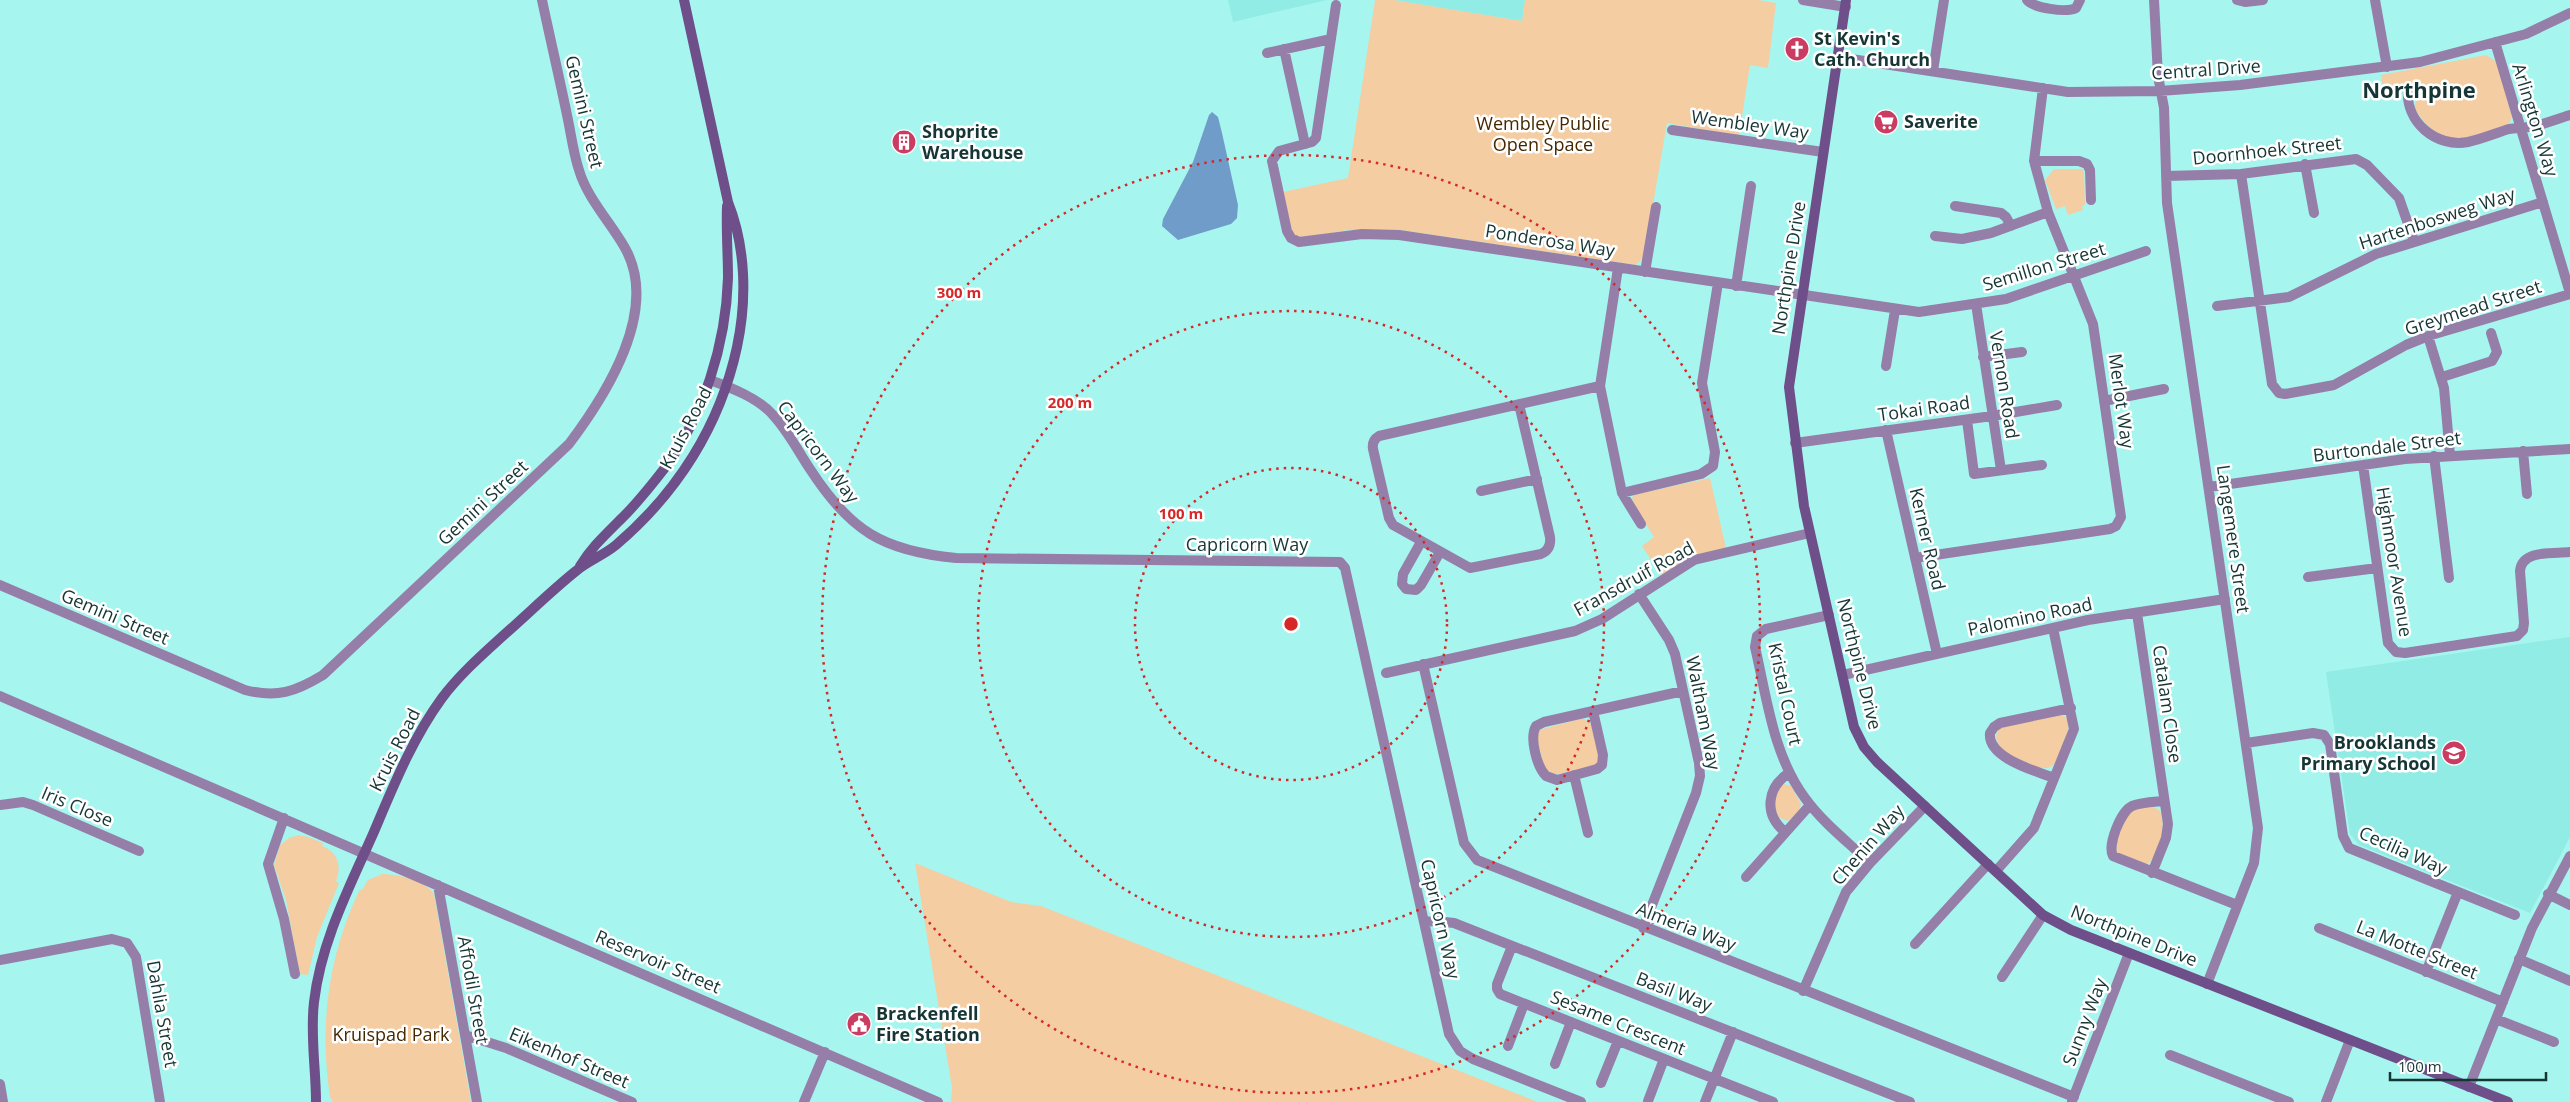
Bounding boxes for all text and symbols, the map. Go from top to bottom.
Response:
place label: St Kevin's Cath. Church [1814,26,1930,71]
church icon: St Kevin's Cath. Church [1784,36,1810,62]
street label: Gemini Street [560,53,610,170]
street label: Central Drive [2150,53,2261,85]
street label: Arlington Way [2507,60,2565,180]
district label: Northpine [2362,74,2476,104]
street label: Wembley Way [1690,104,1811,144]
supermarket icon: Saverite [1873,109,1899,135]
place label: Saverite [1904,109,1978,133]
park label: Wembley Public Open Space [1476,111,1610,156]
place label: Shoprite Warehouse [922,119,1023,164]
building icon: Shoprite Warehouse [891,129,917,155]
street label: Doornhoek Street [2191,130,2342,170]
street label: Hartenbosweg Way [2356,181,2519,255]
street label: Northpine Drive [1766,199,1810,336]
street label: Ponderosa Way [1484,218,1618,262]
street label: Semillon Street [1979,236,2108,296]
street label: Greymead Street [2401,274,2544,340]
text: 300 m [937,282,981,302]
street label: Vernon Road [1985,329,2025,440]
street label: Merlot Way [2103,352,2141,451]
street label: Kruis Road [653,382,717,473]
street label: Tokai Road [1876,390,1971,426]
text: 200 m [1048,392,1092,412]
street label: Capricorn Way [772,395,866,508]
street label: Burtondale Street [2312,425,2462,467]
street label: Gemini Street [432,454,533,550]
street label: Langemere Street [2212,463,2256,615]
street label: Kerner Road [1905,485,1951,592]
street label: Highmoor Avenue [2371,485,2419,639]
text: 100 m [1159,503,1203,523]
street label: Capricorn Way [1186,532,1309,556]
street label: Fransdruif Road [1569,535,1698,621]
street label: Gemini Street [58,583,173,650]
street label: Palomino Road [1965,591,2094,641]
street label: Northpine Drive [1832,596,1888,732]
centre of rings [1282,615,1300,633]
street label: Kristal Court [1763,640,1809,747]
street label: Catalam Close [2148,643,2188,764]
street label: Waltham Way [1681,654,1727,773]
street label: Kruis Road [363,704,425,795]
place label: Brooklands Primary School [2301,730,2436,775]
school or university icon: Brooklands Primary School [2441,740,2467,766]
street label: Iris Close [38,780,117,832]
street label: Chenin Way [1826,798,1910,890]
street label: Cecilia Way [2356,820,2452,881]
street label: Capricorn Way [1416,856,1467,982]
street label: Almeria Way [1633,896,1741,956]
street label: Northpine Drive [2067,899,2201,971]
street label: La Motte Street [2353,914,2482,984]
street label: Reservoir Street [592,924,725,998]
street label: Affodil Street [453,934,495,1046]
street label: Dahlia Street [142,958,184,1069]
street label: Basil Way [1633,966,1717,1017]
street label: Sunny Way [2056,973,2112,1069]
street label: Sesame Crescent [1547,984,1689,1060]
place label: Brackenfell Fire Station [876,1001,980,1046]
public building icon: Brackenfell Fire Station [846,1011,872,1037]
street label: Eikenhof Street [506,1021,633,1093]
park label: Kruispad Park [333,1022,450,1046]
scale bar [2390,1050,2546,1082]
text: 100 m [2398,1056,2442,1076]

